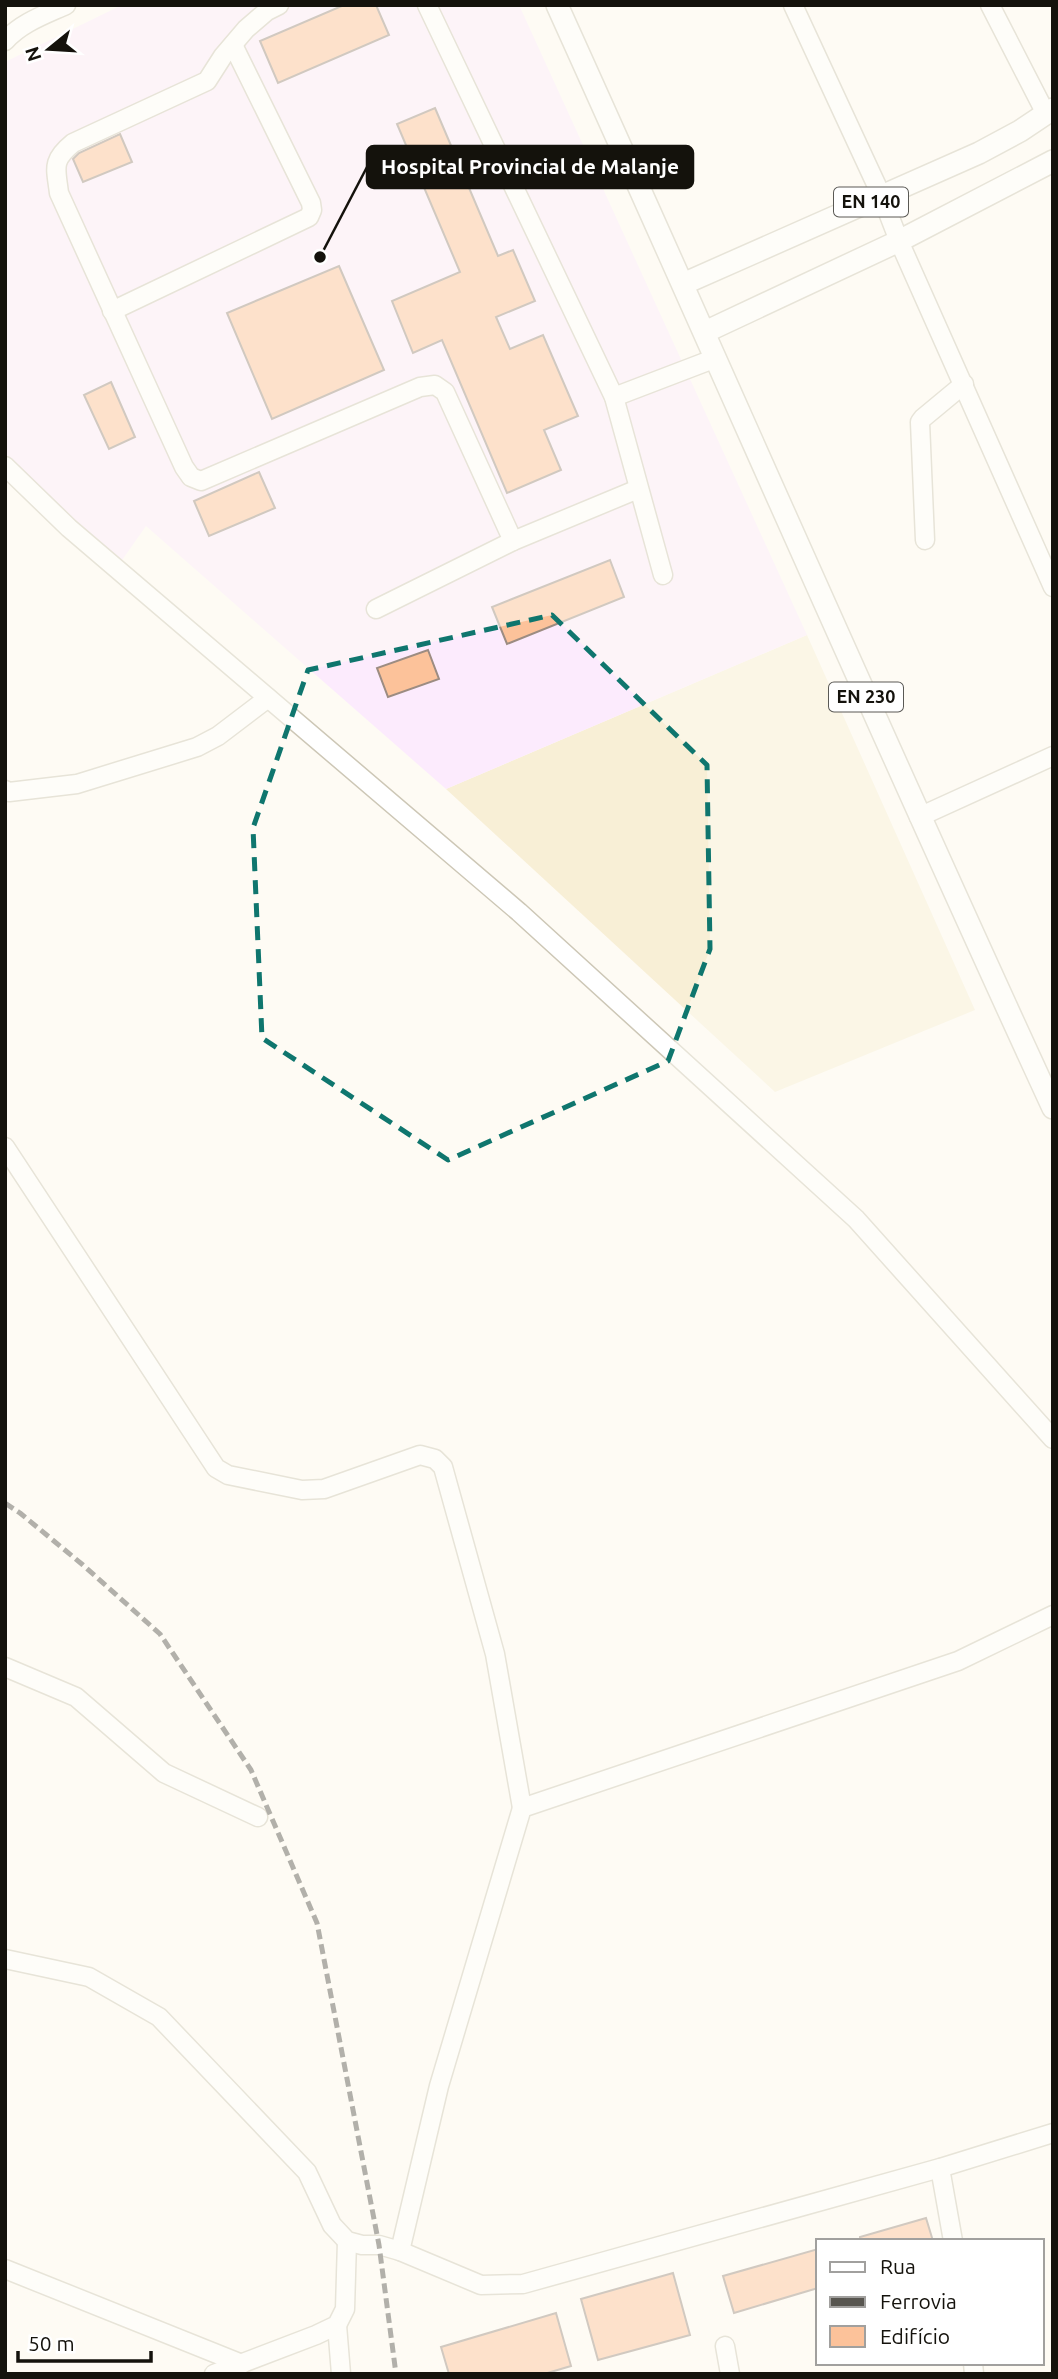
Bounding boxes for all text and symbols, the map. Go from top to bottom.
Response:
north arrow [14,14,84,84]
text: N [20,44,45,64]
callout: Hospital Provincial de Malanje [367,146,693,188]
text: Hospital Provincial de Malanje [381,154,679,178]
road number: EN 140 [834,188,908,216]
road number: EN 230 [829,682,903,712]
legend [816,2239,1044,2365]
text: Rua [880,2254,916,2278]
text: Ferrovia [880,2289,957,2313]
scale bar [18,2320,150,2364]
text: Edifício [880,2324,950,2348]
text: 50 m [28,2331,75,2355]

